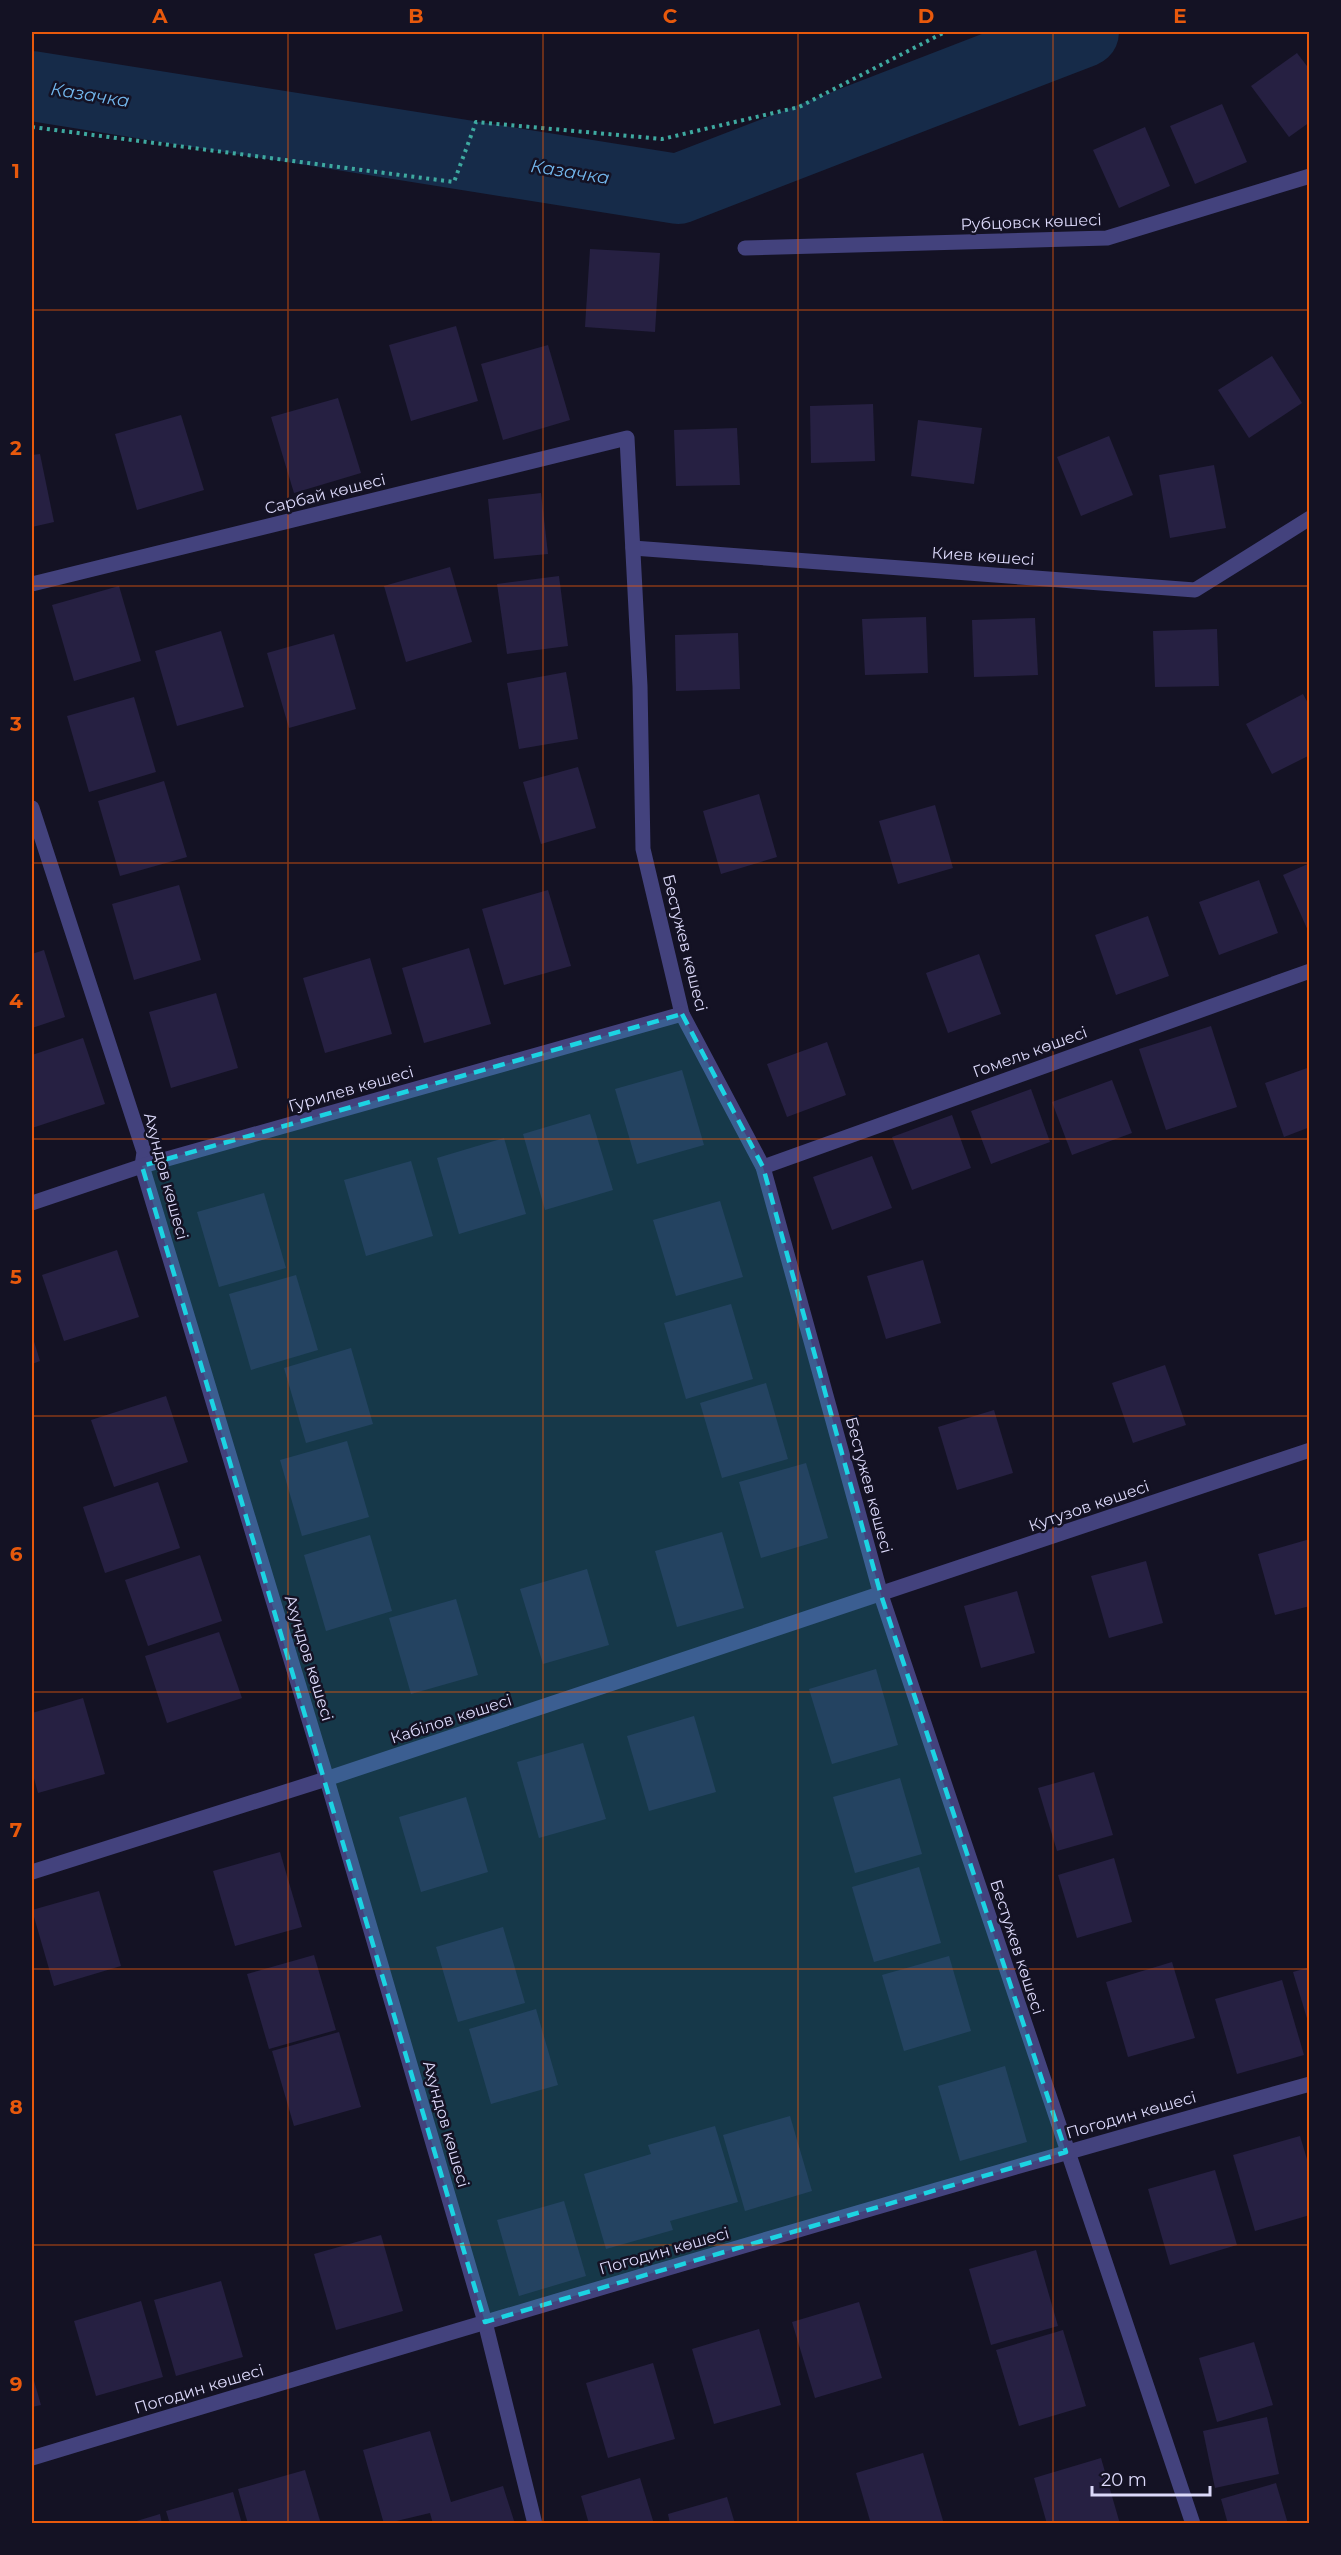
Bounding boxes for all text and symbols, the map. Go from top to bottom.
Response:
text: A [151,4,168,28]
text: B [408,4,424,28]
text: C [663,4,678,28]
text: D [918,4,934,28]
text: E [1173,4,1187,28]
water label: Казачка [49,78,131,112]
water label: Казачка [529,155,611,189]
text: 1 [12,159,20,183]
street label: Рубцовск көшесі [960,210,1102,234]
text: 2 [10,436,22,460]
street label: Сарбай көшесі [263,470,387,518]
street label: Киев көшесі [931,543,1035,569]
text: 3 [9,712,22,736]
street label: Бестужев көшесі [659,872,711,1014]
text: 4 [9,989,23,1013]
street label: Гомель көшесі [970,1022,1090,1082]
street label: Гурилев көшесі [286,1062,416,1116]
street label: Ахундов көшесі [140,1110,192,1242]
text: 5 [10,1265,22,1289]
street label: Бестужев көшесі [842,1415,896,1555]
street label: Кутузов көшесі [1026,1476,1152,1536]
text: 6 [10,1542,23,1566]
street label: Ахундов көшесі [281,1593,337,1723]
street label: Кабілов көшесі [388,1690,514,1748]
text: 7 [10,1818,22,1842]
street label: Бестужев көшесі [986,1877,1048,2017]
street label: Ахундов көшесі [419,2058,473,2190]
street label: Погодин көшесі [1064,2087,1198,2143]
text: 8 [9,2095,23,2119]
street label: Погодин көшесі [597,2223,731,2279]
street label: Погодин көшесі [132,2360,266,2418]
text: 9 [10,2372,22,2396]
scale bar [1092,2459,1210,2497]
text: 20 m [1101,2469,1147,2491]

